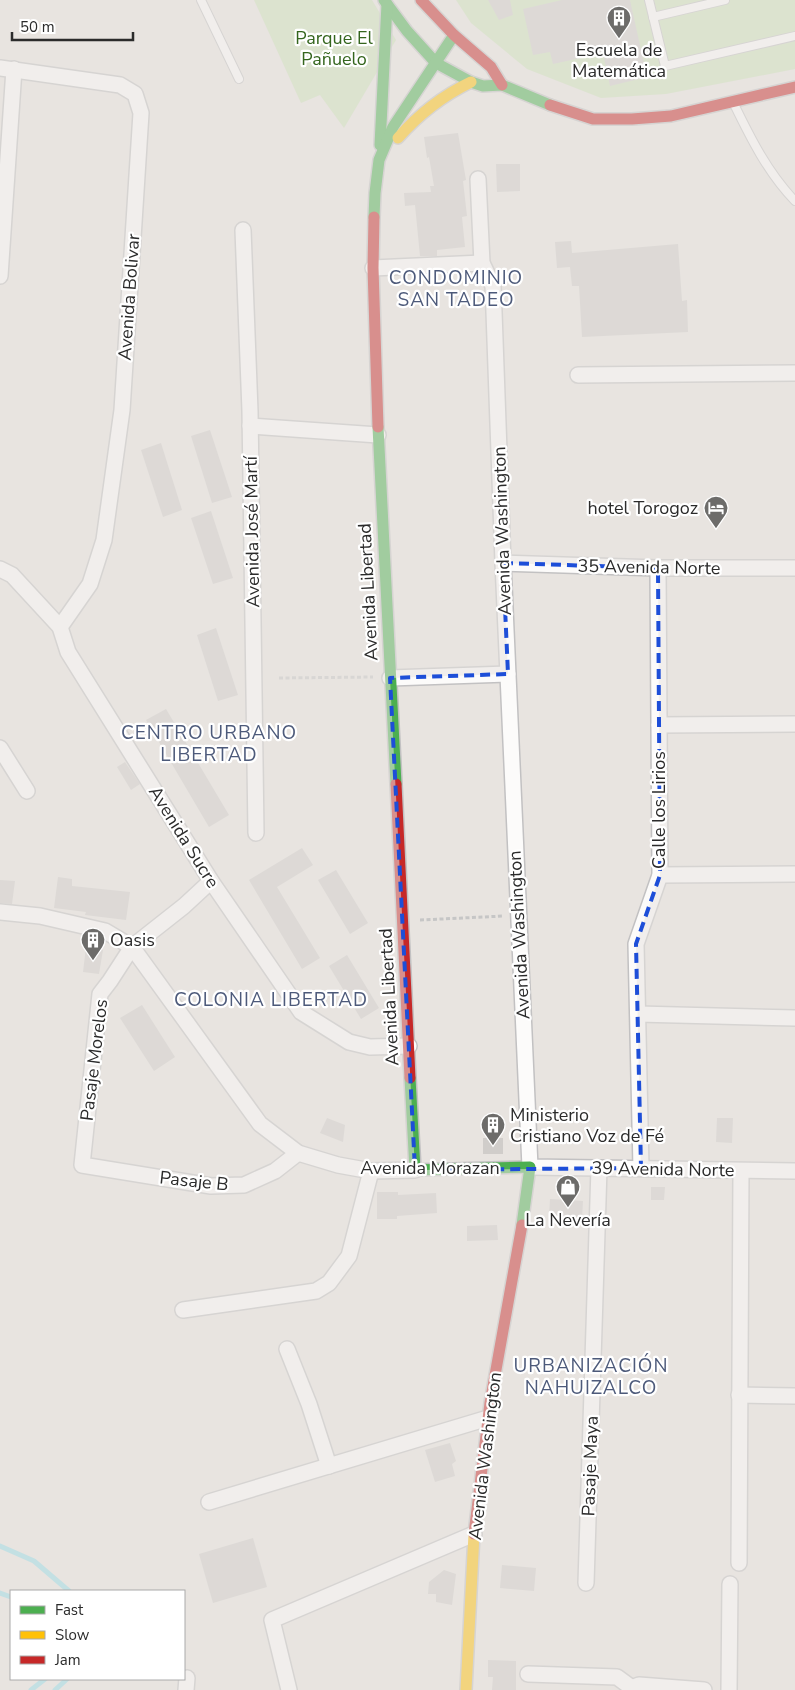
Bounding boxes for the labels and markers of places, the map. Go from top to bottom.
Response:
building icon: Escuela de Matemática [606,5,632,39]
place label: Escuela de Matemática [572,38,666,83]
hotel icon: hotel Torogoz [703,495,729,529]
place label: hotel Torogoz [588,496,698,520]
building icon: Oasis [80,927,106,961]
place label: Oasis [110,928,155,952]
place label: Ministerio Cristiano Voz de Fé [510,1103,664,1148]
building icon: Ministerio Cristiano Voz de Fé [480,1112,506,1146]
shop icon: La Nevería [555,1174,581,1208]
place label: La Nevería [525,1208,611,1232]

